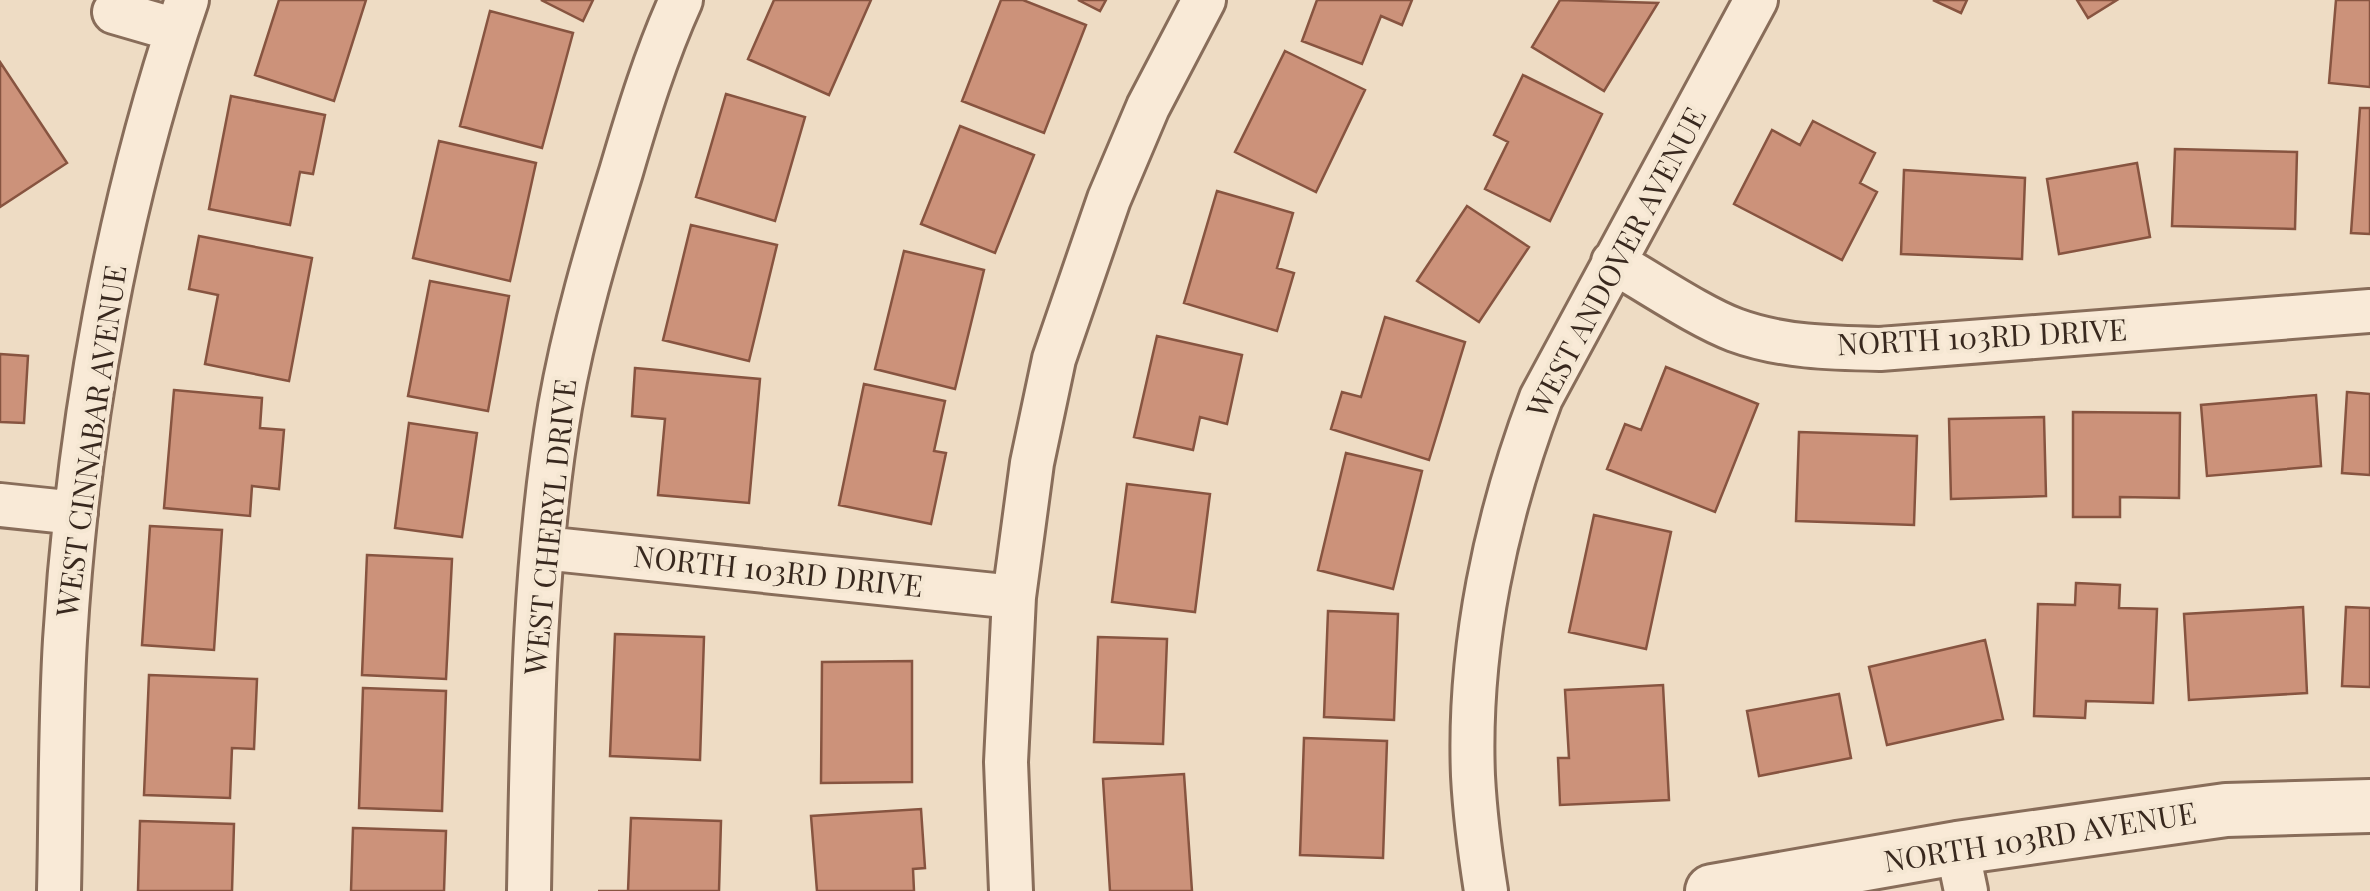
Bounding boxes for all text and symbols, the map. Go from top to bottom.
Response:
street label: WEST ANDOVER AVENUE [1516,100,1714,425]
street label: WEST CINNABAR AVENUE [45,262,135,620]
street label: NORTH 103RD DRIVE [1836,308,2128,364]
street label: WEST CHERYL DRIVE [513,377,584,678]
street label: NORTH 103RD DRIVE [632,535,925,605]
street label: NORTH 103RD AVENUE [1881,792,2199,880]

